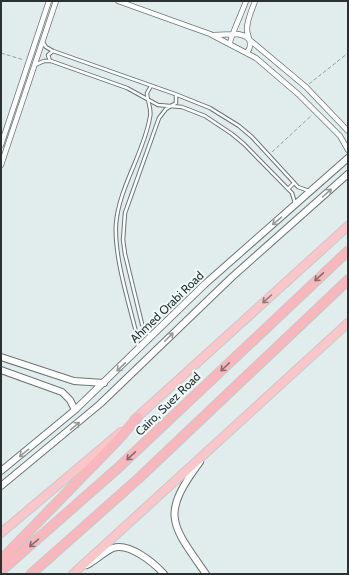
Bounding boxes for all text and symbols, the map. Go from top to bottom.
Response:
one-way arrow [322,188,333,197]
one-way arrow [272,216,283,225]
street label: Ahmed Orabi Road [127,268,207,346]
one-way arrow [314,273,324,282]
one-way arrow [262,294,272,304]
one-way arrow [164,332,174,342]
one-way arrow [116,362,126,372]
one-way arrow [220,362,230,372]
street label: Cairo, Suez Road [132,369,203,439]
one-way arrow [69,422,80,431]
one-way arrow [18,449,29,457]
one-way arrow [125,452,136,461]
one-way arrow [28,538,39,547]

